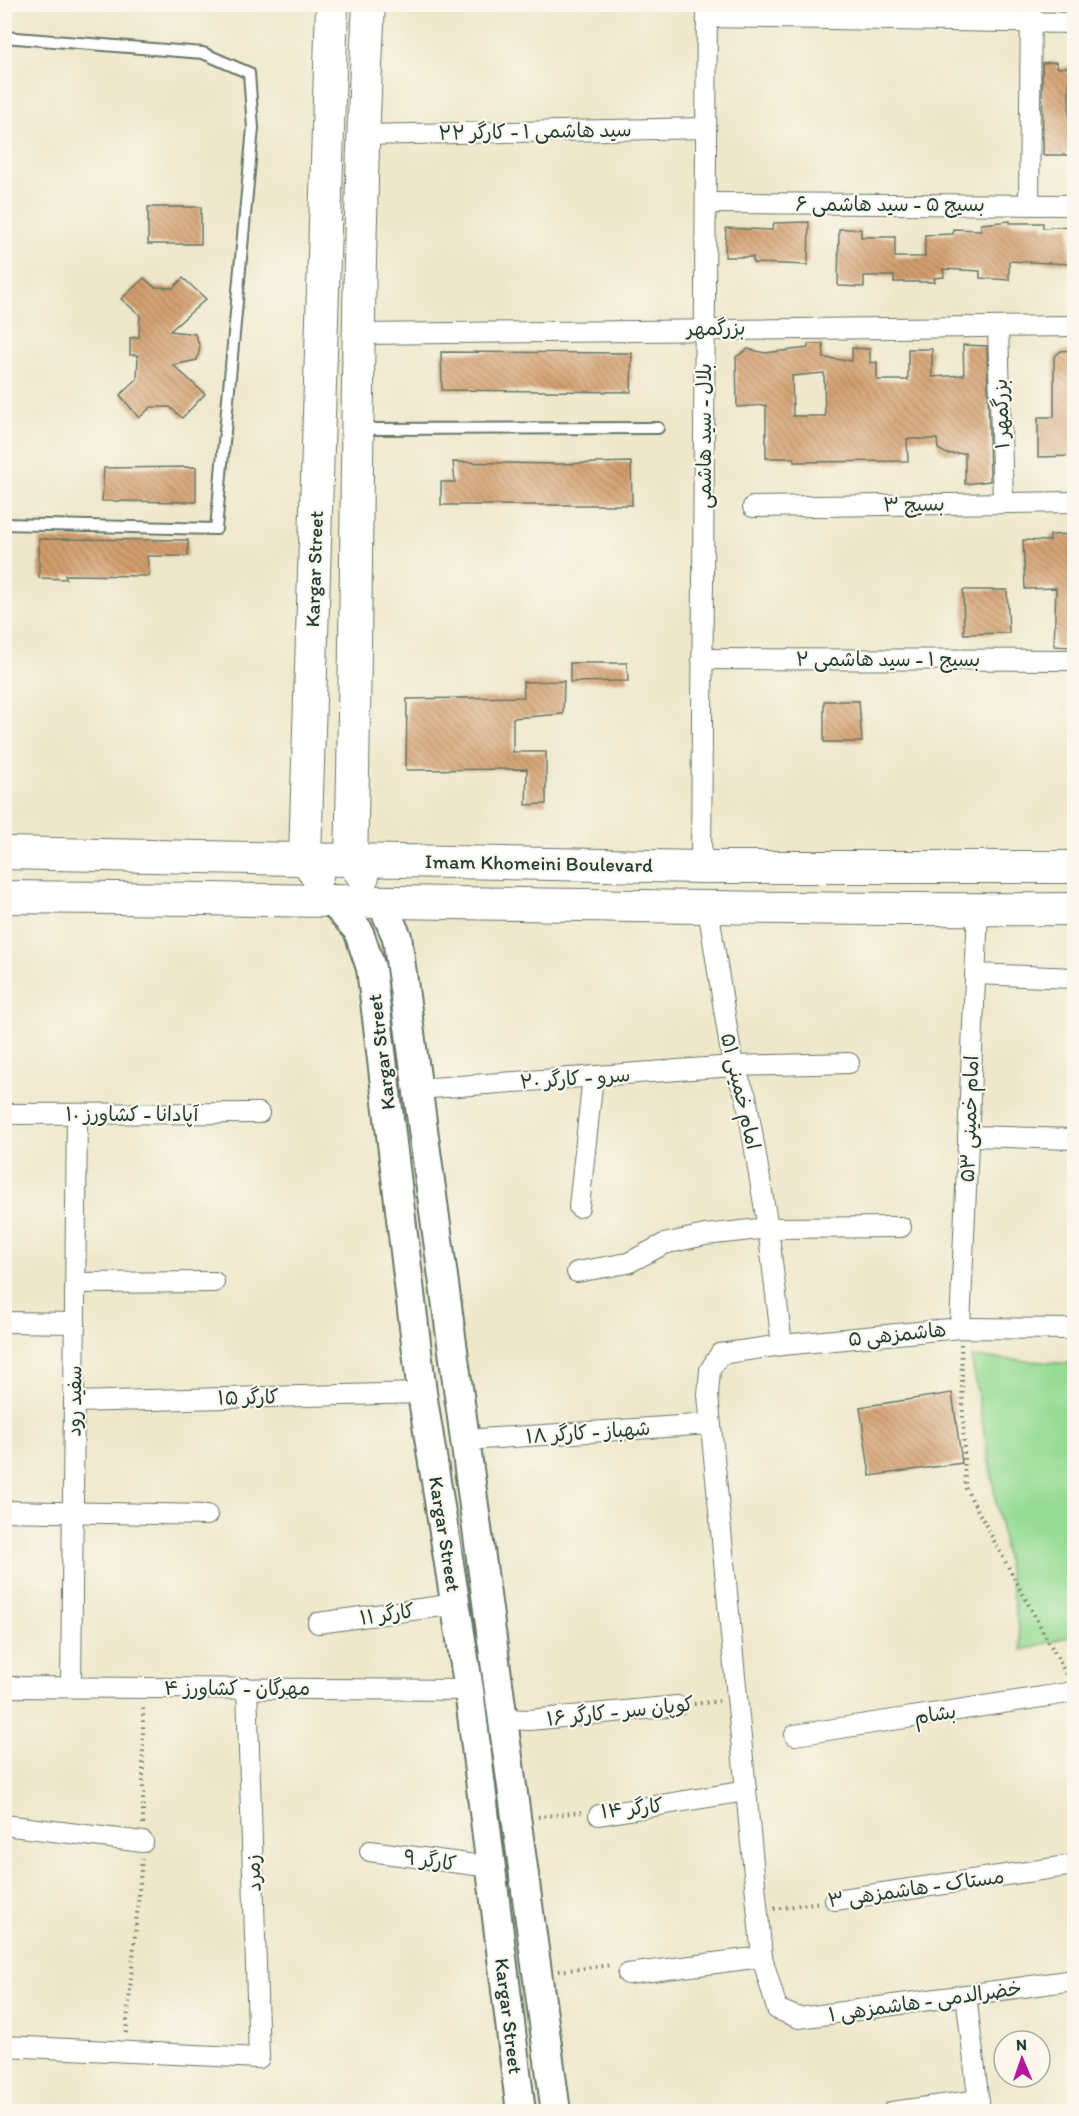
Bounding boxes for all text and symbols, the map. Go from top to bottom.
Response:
street label: سید هاشمی ۱ - کارگر ۲۲ [438,117,632,146]
street label: بسیج ۵ - سید هاشمی ۶ [795,192,985,218]
street label: بزرگمهر [684,315,746,341]
street label: بلال - سید هاشمی [692,363,717,509]
street label: بزرگمهر ۱ [988,378,1014,450]
street label: بسیج ۳ [883,491,945,519]
street label: Kargar Street [300,510,328,628]
street label: بسیج ۱ - سید هاشمی ۲ [796,647,980,673]
street label: Imam Khomeini Boulevard [425,849,653,877]
street label: Kargar Street [362,993,400,1111]
street label: امام خمینی ۵۱ [713,1030,766,1152]
street label: امام خمینی ۵۳ [955,1055,986,1183]
street label: سرو - کارگر ۲۰ [519,1062,631,1095]
street label: آپادانا - کشاورز ۱۰ [66,1102,200,1127]
street label: هاشمزهی ۵ [847,1317,947,1352]
street label: سفید رود [61,1365,87,1437]
street label: کارگر ۱۵ [217,1384,279,1410]
street label: شهباز - کارگر ۱۸ [525,1416,651,1448]
street label: Kargar Street [424,1475,466,1593]
street label: کارگر ۱۱ [358,1598,416,1630]
street label: مهرگان - کشاورز ۴ [164,1676,310,1700]
street label: کوپان سر - کارگر ۱۶ [545,1691,695,1732]
street label: بشام [912,1699,958,1732]
street label: کارگر ۱۴ [600,1793,664,1823]
street label: کارگر ۹ [402,1844,458,1876]
street label: زمرد [240,1854,266,1892]
street label: مستاک - هاشمزهی ۳ [826,1864,1006,1913]
street label: Kargar Street [490,1957,528,2075]
street label: خضرالدمی - هاشمزهی ۱ [827,1976,1023,2027]
north arrow [992,2029,1052,2089]
text: N [1016,2035,1027,2054]

